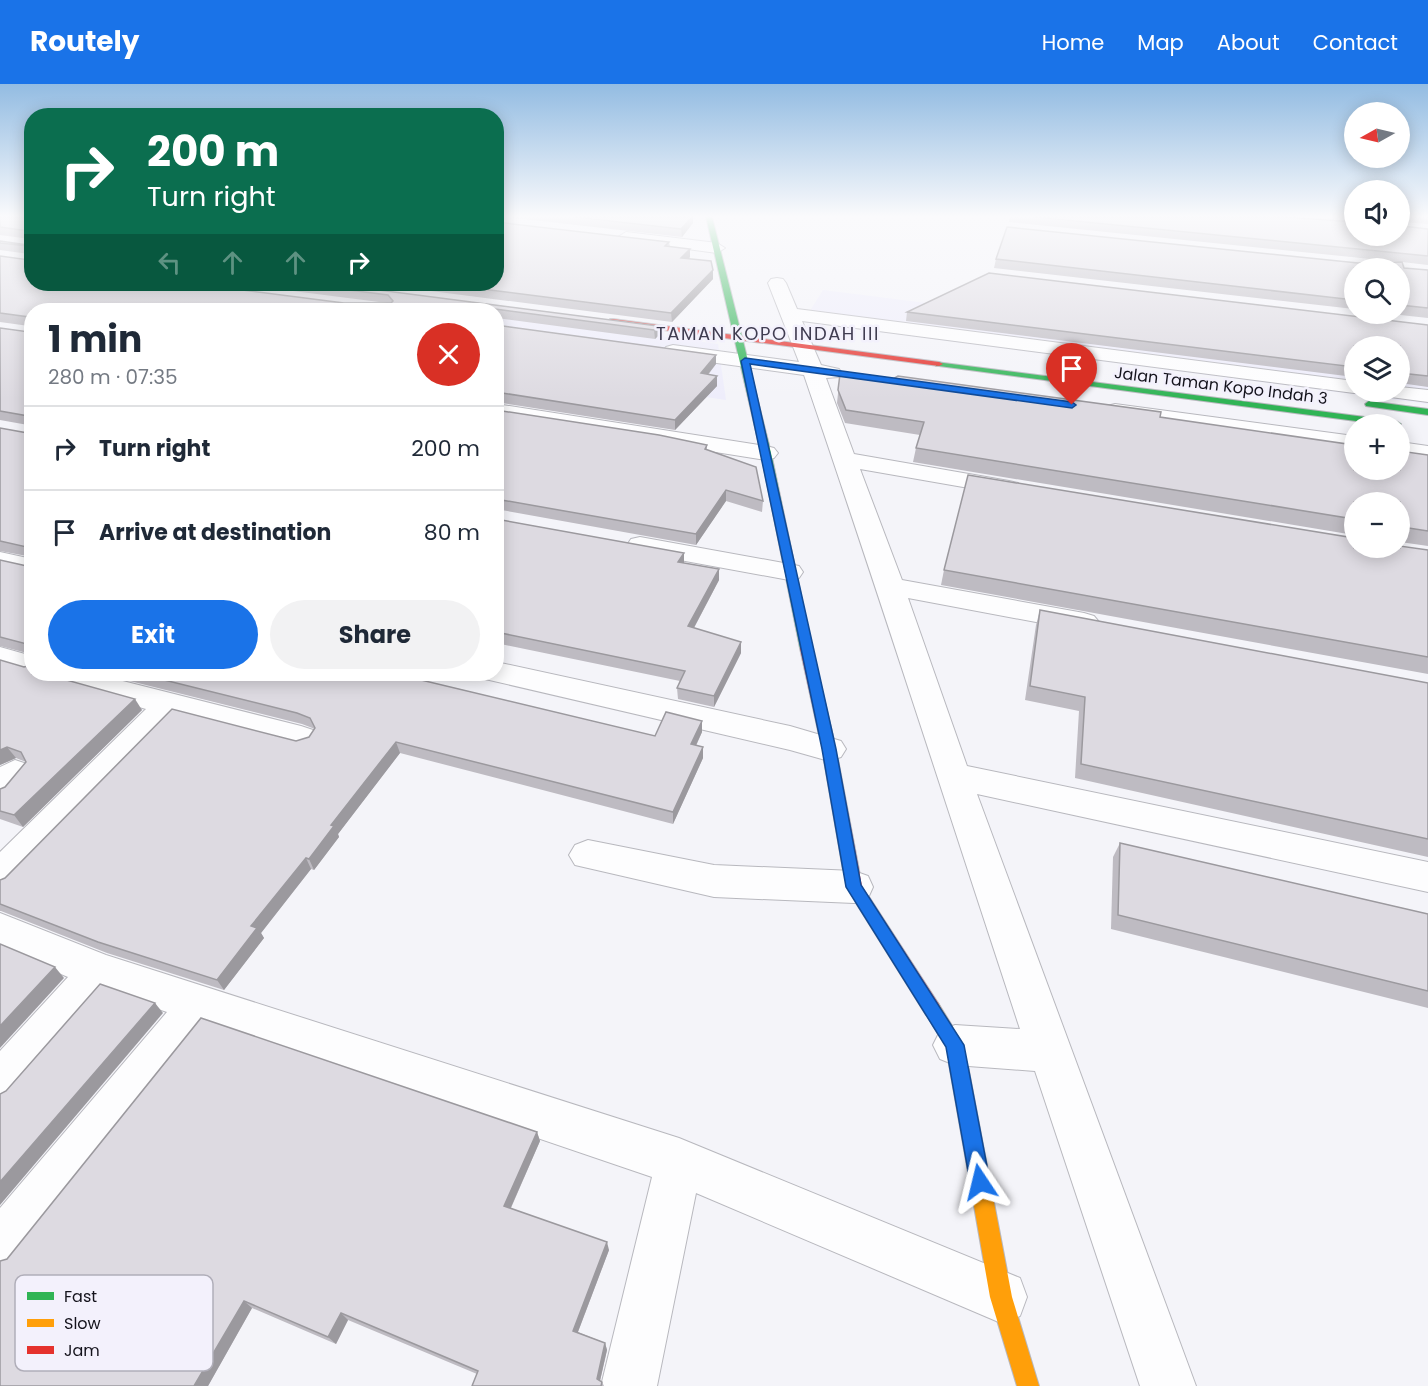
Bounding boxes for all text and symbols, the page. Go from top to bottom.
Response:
text: Routely [30,22,140,61]
text: Home [1042,28,1104,57]
text: Map [1137,28,1184,57]
text: About [1217,28,1280,57]
text: Contact [1313,28,1398,57]
north arrow [1344,102,1410,168]
map controls [1344,102,1410,558]
text: 200 m [147,122,279,181]
icon: right [48,132,126,210]
text: Turn right [147,178,276,215]
button: sound [1344,180,1410,246]
icon: left [153,246,186,279]
icon: ahead [216,246,249,279]
icon: ahead [279,246,312,279]
icon: right [342,246,375,279]
button: search [1344,258,1410,324]
text: 1 min [48,314,142,365]
district label: TAMAN KOPO INDAH III [656,321,880,346]
button: close [417,323,480,386]
button: layers [1344,336,1410,402]
pin [1046,343,1097,405]
icon: arrive [1055,352,1088,385]
street label: Jalan Taman Kopo Indah 3 [1113,361,1329,410]
text: 280 m · 07:35 [48,363,178,391]
button: + [1344,414,1410,480]
icon: right [48,432,81,465]
text: Turn right [99,433,210,464]
text: 200 m [411,433,480,464]
button: − [1344,492,1410,558]
icon: arrive [48,516,81,549]
text: Arrive at destination [99,517,331,548]
text: 80 m [424,517,480,548]
button: Exit [48,600,258,669]
button: Share [270,600,480,669]
position arrow [948,1150,1012,1214]
legend [15,1275,213,1371]
text: Fast [64,1285,97,1308]
text: Slow [64,1312,101,1335]
text: Jam [64,1339,100,1362]

